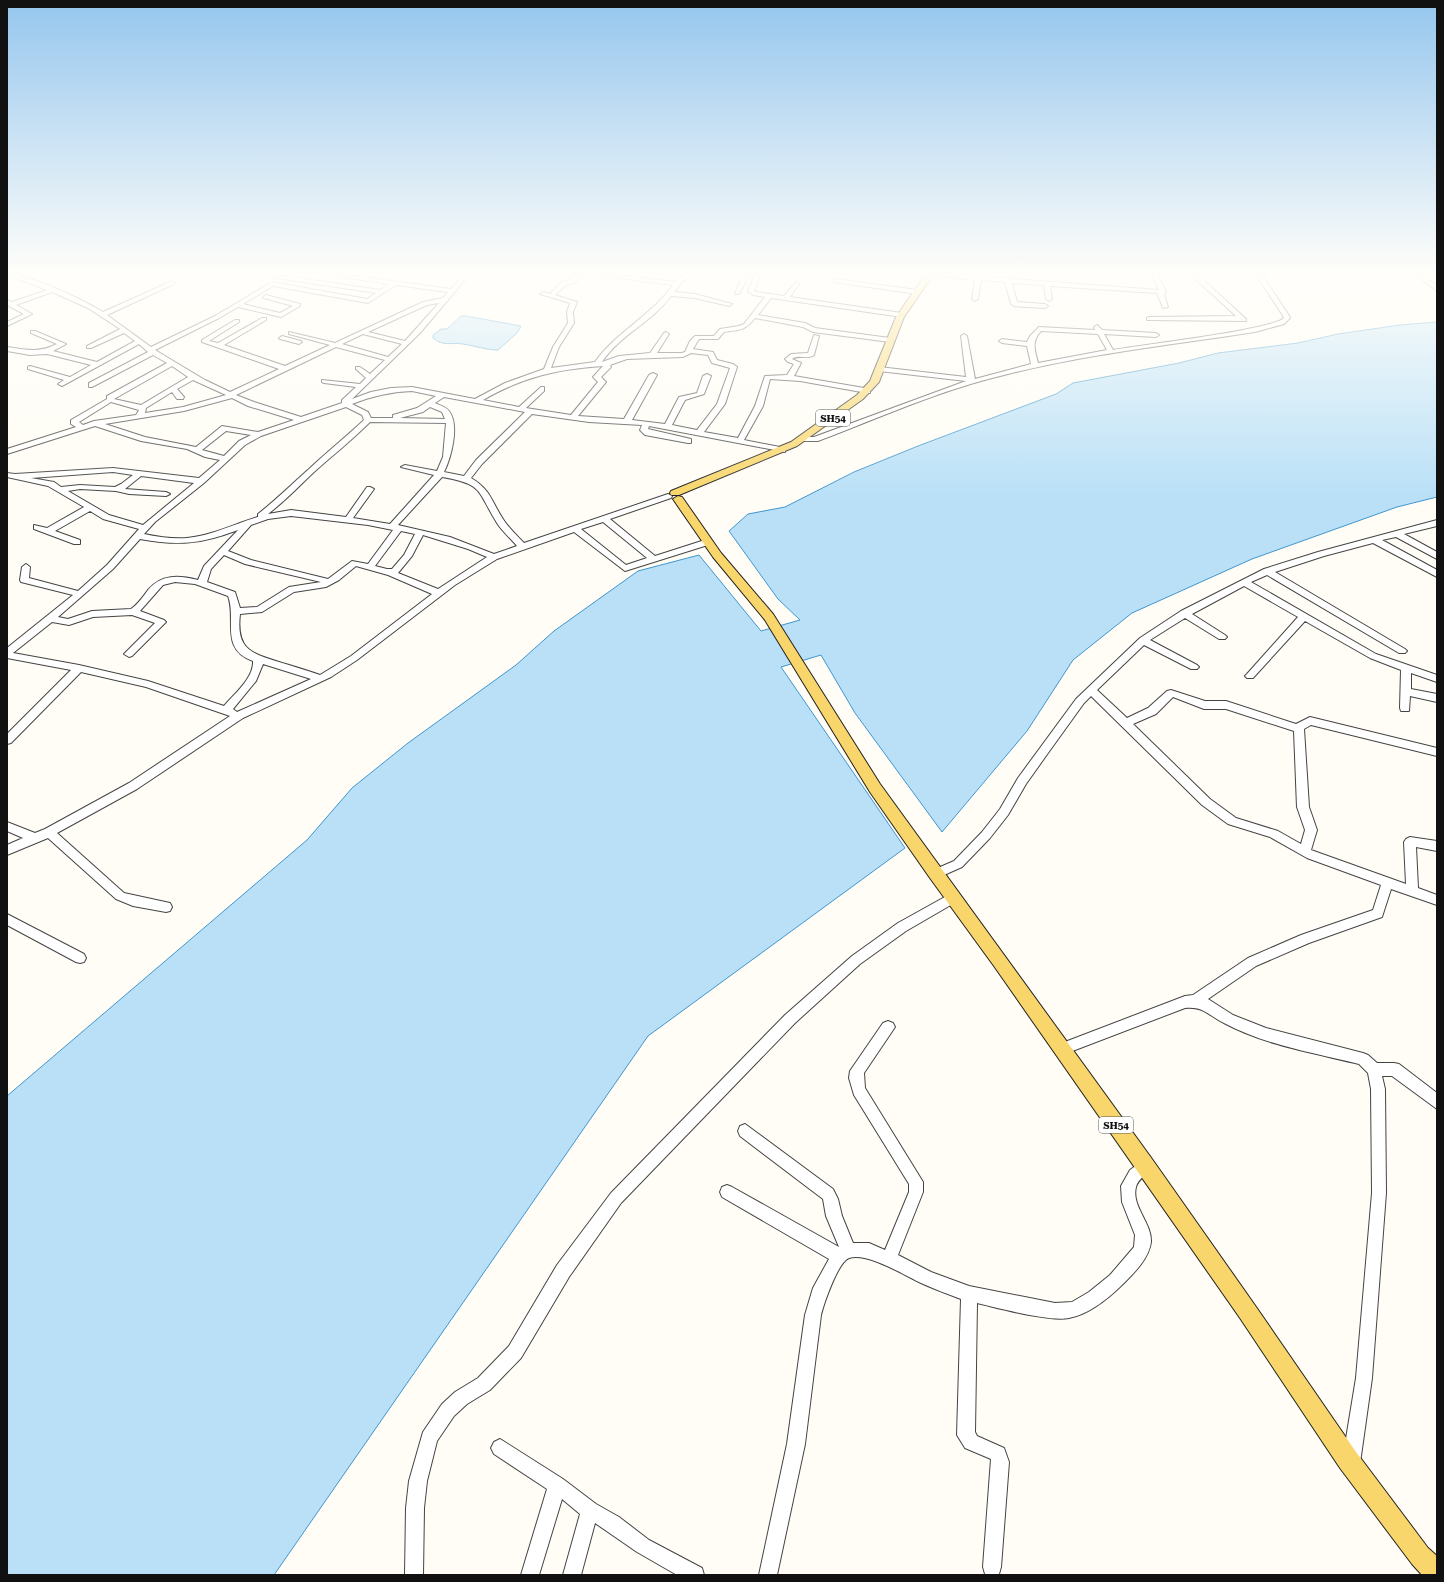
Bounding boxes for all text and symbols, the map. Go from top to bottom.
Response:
road number: SH54 [816,410,850,426]
road number: SH54 [1099,1117,1133,1133]

